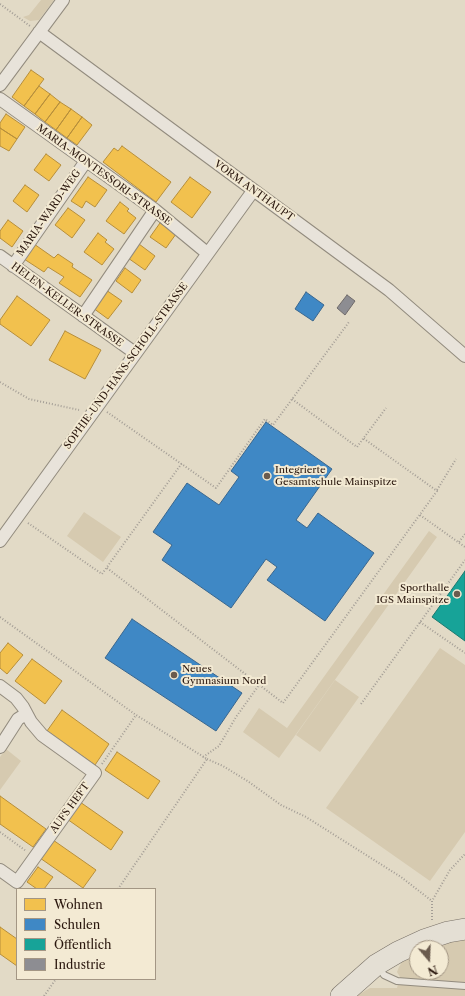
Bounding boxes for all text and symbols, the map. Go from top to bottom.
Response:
street label: MARIA-MONTESSORI-STRASSE [34,122,174,228]
street label: VORM ANTHAUPT [212,158,296,224]
street label: MARIA-WARD-WEG [15,167,83,259]
street label: HELEN-KELLER-STRASSE [9,260,125,350]
street label: SOPHIE-UND-HANS-SCHOLL-STRASSE [61,280,191,452]
place label: Integrierte Gesamtschule Mainspitze [275,464,397,488]
marker: Integrierte Gesamtschule Mainspitze [262,471,272,481]
place label: Sporthalle IGS Mainspitze [376,582,449,606]
marker: Sporthalle IGS Mainspitze [452,589,462,599]
place label: Neues Gymnasium Nord [182,663,266,686]
marker: Neues Gymnasium Nord [169,670,179,680]
street label: AUFS HEFT [48,780,92,836]
legend [16,888,156,980]
text: Wohnen [54,897,103,912]
text: Schulen [54,917,100,932]
text: Öffentlich [54,937,112,952]
north arrow [409,940,449,980]
text: Industrie [54,957,106,972]
text: N [426,962,439,979]

